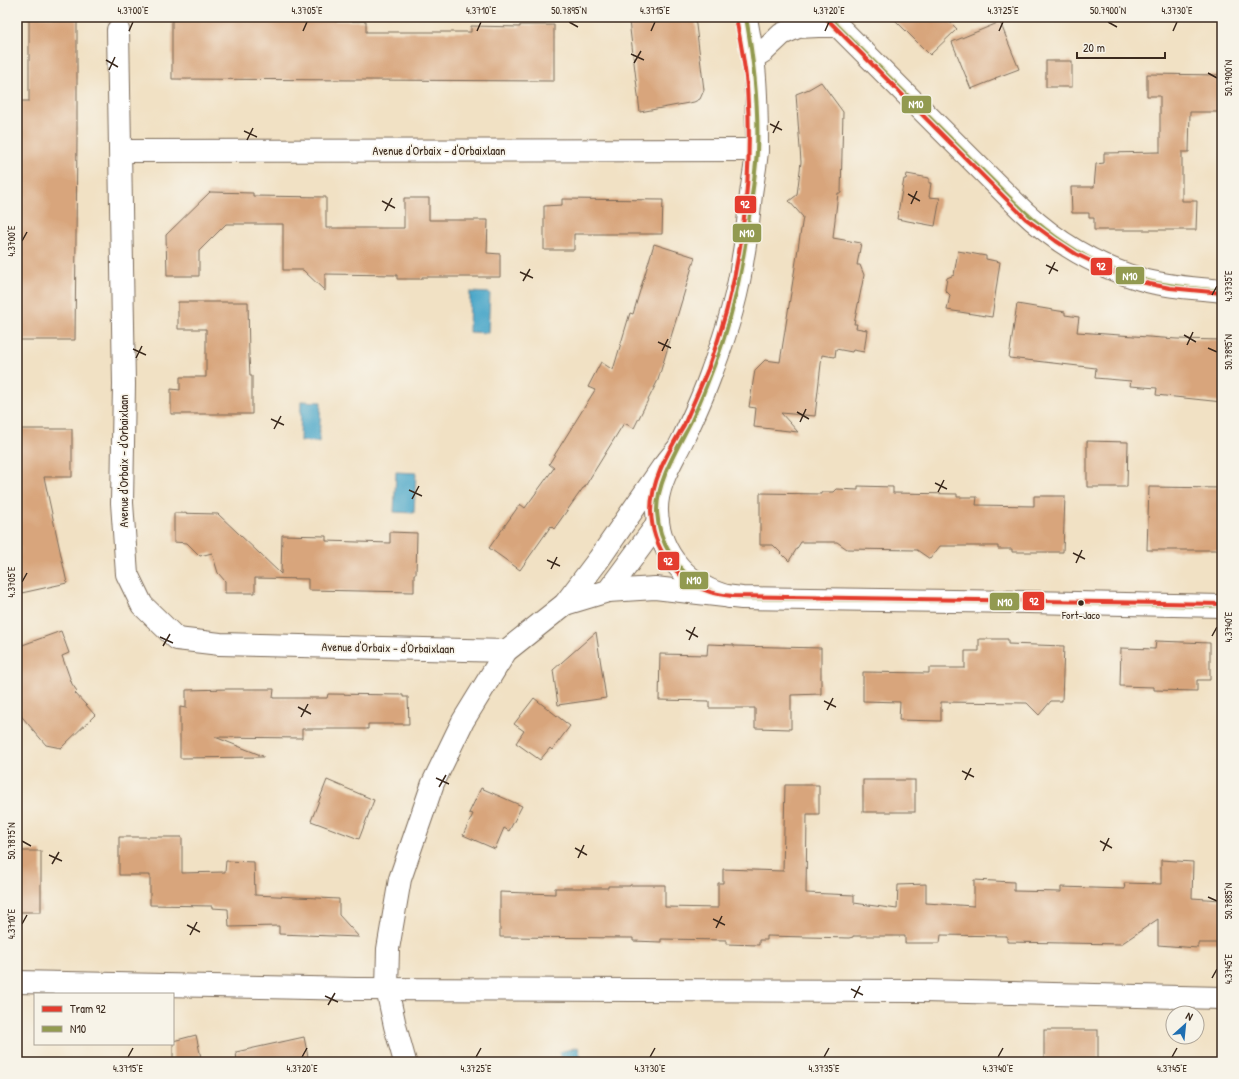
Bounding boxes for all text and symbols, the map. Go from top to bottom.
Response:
text: 4.3700°E [117,4,149,17]
text: 4.3705°E [292,4,323,17]
text: 4.3710°E [466,4,497,17]
text: 50.7895°N [551,4,587,17]
text: 4.3715°E [640,4,671,17]
text: 4.3720°E [813,4,845,17]
text: 4.3725°E [988,4,1019,17]
text: 50.7900°N [1090,4,1126,17]
text: 4.3730°E [1161,4,1193,17]
scale bar [1077,34,1165,60]
text: 20 m [1083,39,1105,56]
text: 50.7900°N [1222,60,1235,96]
line badge: N10 [901,95,932,114]
text: N10 [909,97,923,111]
street label: Avenue d'Orbaix - d'Orbaixlaan [373,142,505,159]
line badge: 92 [734,195,757,214]
text: 92 [740,197,750,211]
line badge: N10 [732,223,762,243]
text: 4.3700°E [5,225,18,257]
text: N10 [740,226,754,240]
line badge: 92 [1090,257,1113,276]
text: 92 [1096,259,1106,273]
line badge: N10 [1115,266,1145,285]
text: N10 [1123,269,1137,283]
text: 4.3735°E [1222,270,1235,301]
text: 50.7895°N [1222,334,1235,370]
street label: Avenue d'Orbaix - d'Orbaixlaan [115,395,132,527]
line badge: 92 [657,551,680,571]
text: 92 [663,554,673,568]
text: 4.3705°E [5,566,18,597]
line badge: N10 [679,571,709,590]
text: N10 [687,573,701,587]
line badge: 92 [1022,591,1045,611]
line badge: N10 [989,592,1020,611]
text: 92 [1029,594,1039,608]
text: N10 [998,595,1012,609]
marker: Fort-Jaco [1076,598,1086,608]
place label: Fort-Jaco [1061,608,1101,622]
text: 4.3740°E [1222,611,1235,642]
street label: Avenue d'Orbaix - d'Orbaixlaan [321,638,455,657]
text: 50.7875°N [5,823,18,859]
text: 50.7885°N [1222,883,1235,919]
text: 4.3710°E [5,908,18,939]
text: 4.3745°E [1222,953,1235,984]
legend [34,993,174,1045]
text: Tram 92 [70,1000,106,1017]
north arrow [1165,1005,1205,1045]
text: N [1184,1009,1195,1024]
text: N10 [70,1020,86,1037]
text: 4.3715°E [113,1062,144,1075]
text: 4.3720°E [286,1062,318,1075]
text: 4.3725°E [461,1062,492,1075]
text: 4.3730°E [634,1062,666,1075]
text: 4.3735°E [809,1062,840,1075]
text: 4.3740°E [983,1062,1014,1075]
text: 4.3745°E [1157,1062,1188,1075]

